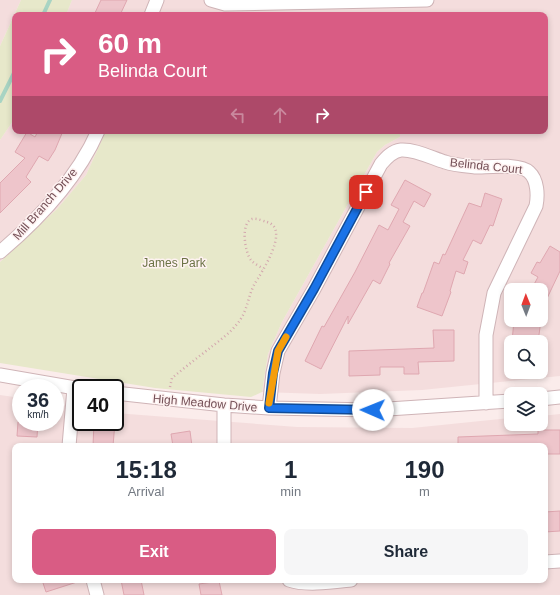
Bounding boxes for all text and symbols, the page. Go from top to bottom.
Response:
icon: right [32,28,84,80]
text: 60 m [98,28,162,59]
text: Belinda Court [98,61,207,81]
icon: left [227,104,249,126]
icon: ahead [269,104,291,126]
icon: right [311,104,333,126]
street label: Belinda Court [449,155,524,177]
street label: Mill Branch Drive [10,165,80,243]
pin [349,175,383,209]
icon: arrive [355,181,377,203]
park label: James Park [142,256,207,270]
north arrow [504,283,548,327]
map controls [504,283,548,431]
button: search [504,335,548,379]
speed limit sign: 40 [72,379,124,431]
button: layers [504,387,548,431]
text: 36 [27,389,49,411]
position arrow [352,389,394,431]
street label: High Meadow Drive [152,391,258,415]
text: km/h [27,409,49,420]
text: 15:18 [115,456,177,483]
text: 1 [284,456,297,483]
text: 190 [405,456,445,483]
text: Arrival [128,484,165,499]
text: min [280,484,301,499]
text: m [419,484,430,499]
button: Exit [32,529,276,575]
button: Share [284,529,528,575]

